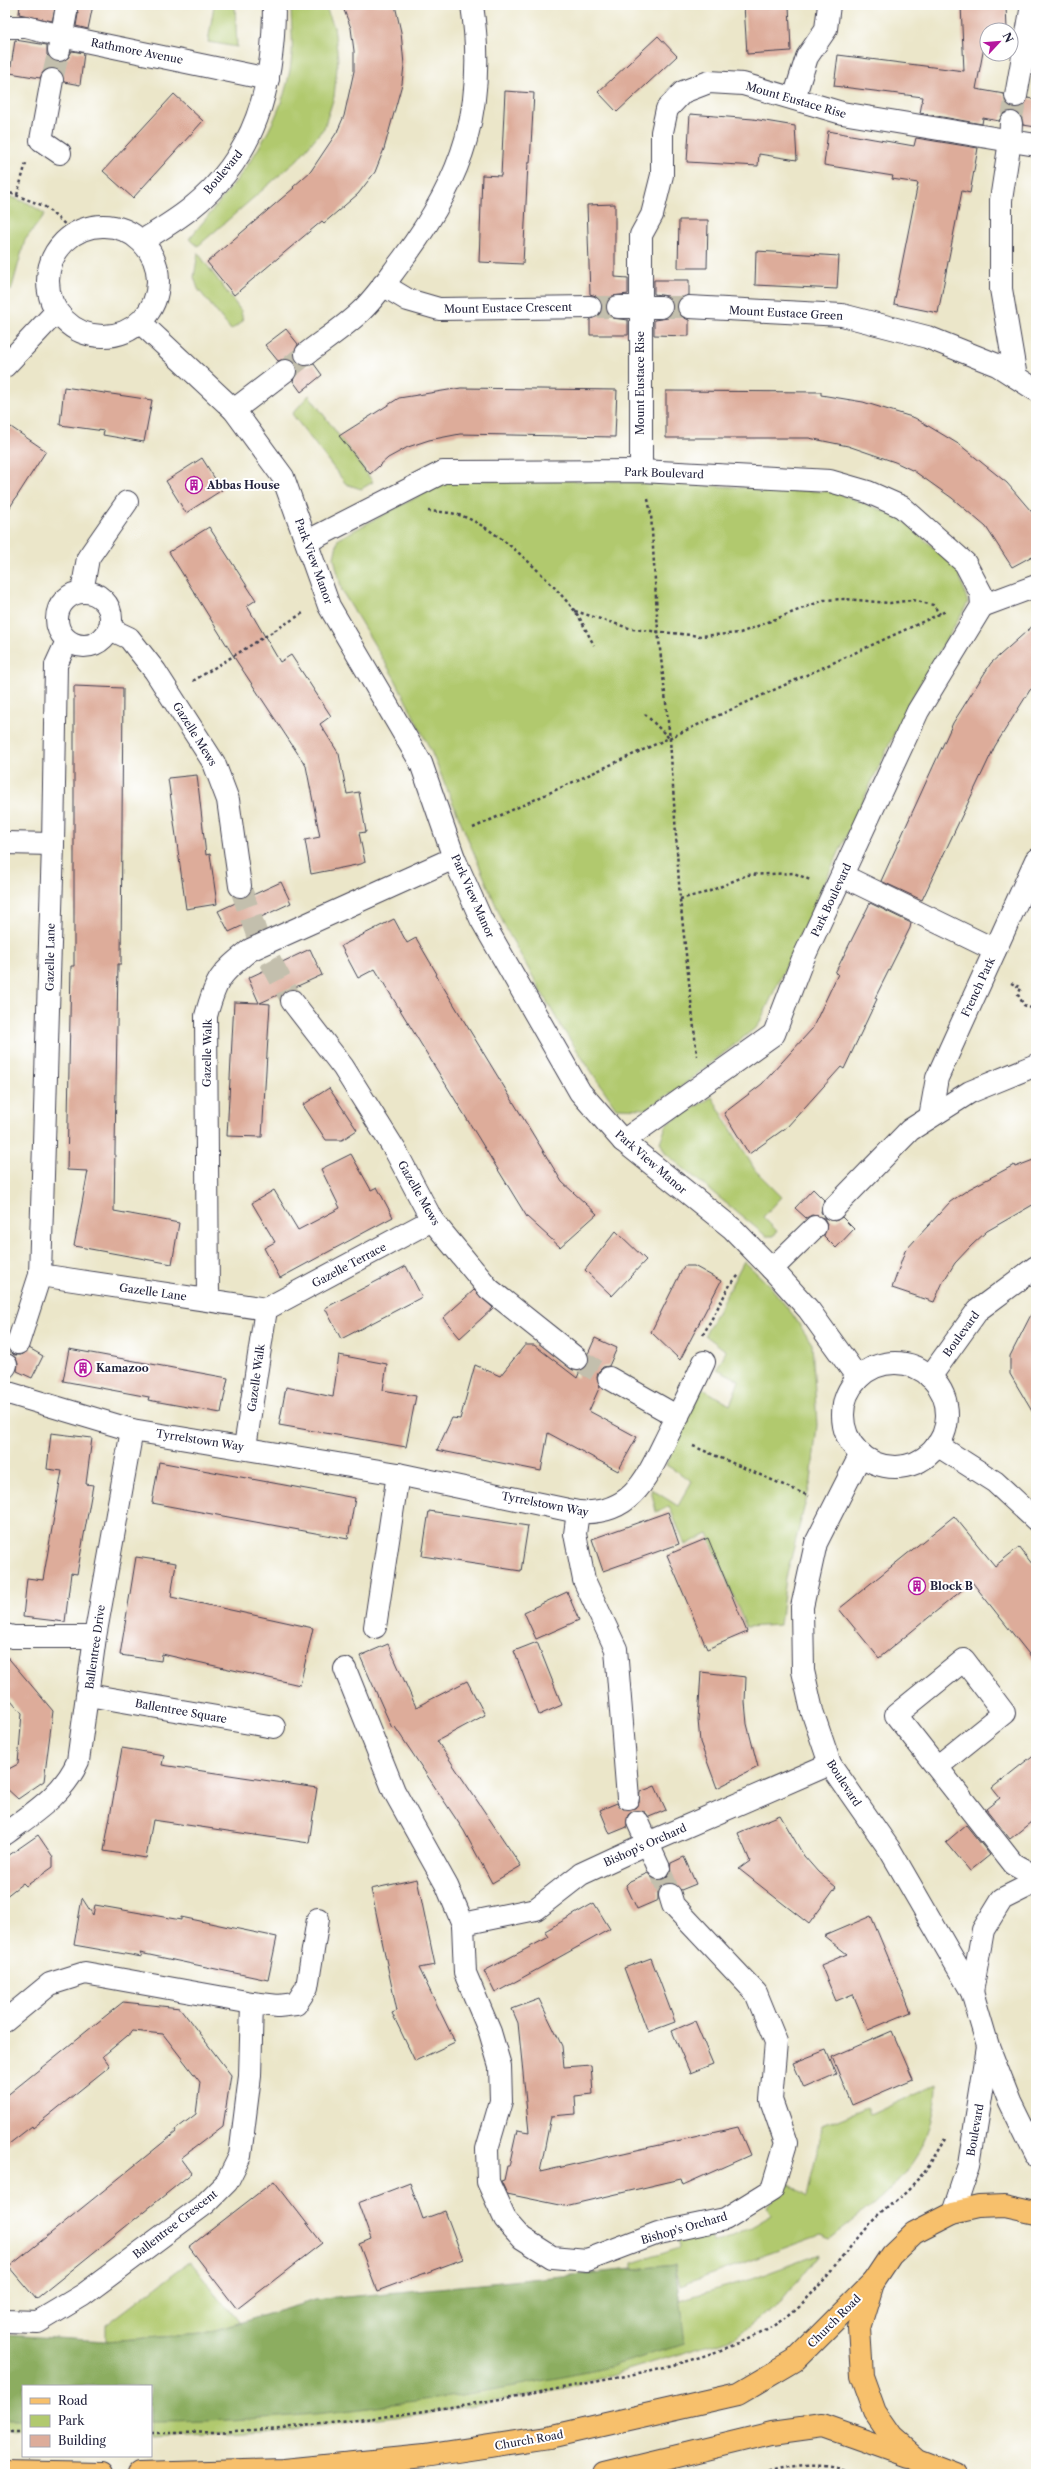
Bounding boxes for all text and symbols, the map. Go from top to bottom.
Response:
north arrow [979,22,1019,62]
text: N [1000,30,1017,45]
street label: Rathmore Avenue [90,35,184,67]
street label: Mount Eustace Rise [744,79,848,121]
street label: Boulevard [201,147,246,197]
street label: Mount Eustace Crescent [444,300,572,316]
street label: Mount Eustace Green [729,303,844,323]
street label: Mount Eustace Rise [633,331,647,435]
street label: Park Boulevard [624,465,704,481]
building icon: Abbas House [184,475,204,495]
place label: Abbas House [206,478,280,492]
street label: Park View Manor [292,516,336,606]
street label: Gazelle Mews [170,699,220,769]
street label: Park View Manor [448,852,498,940]
street label: Park Boulevard [808,861,854,939]
street label: Gazelle Lane [42,923,58,991]
street label: French Park [958,954,998,1019]
street label: Gazelle Walk [199,1018,215,1087]
street label: Park View Manor [612,1127,690,1197]
street label: Gazelle Mews [395,1158,443,1228]
street label: Gazelle Terrace [309,1240,389,1290]
street label: Gazelle Lane [118,1280,188,1304]
street label: Boulevard [940,1308,982,1360]
street label: Gazelle Walk [244,1343,268,1413]
building icon: Kamazoo [73,1358,93,1378]
place label: Kamazoo [96,1361,149,1375]
street label: Tyrrelstown Way [155,1426,246,1454]
street label: Tyrrelstown Way [500,1489,591,1520]
building icon: Block B [907,1576,927,1596]
place label: Block B [930,1579,973,1593]
street label: Ballentree Drive [82,1604,108,1690]
street label: Ballentree Square [134,1696,228,1726]
street label: Boulevard [824,1757,864,1809]
street label: Bishop's Orchard [601,1820,689,1870]
street label: Boulevard [963,2102,987,2157]
street label: Ballentree Crescent [130,2187,220,2261]
street label: Bishop's Orchard [639,2209,729,2247]
street label: Church Road [805,2291,864,2350]
legend [22,2385,152,2457]
text: Road [58,2393,88,2408]
text: Park [58,2413,85,2428]
street label: Church Road [494,2427,565,2453]
text: Building [58,2433,106,2448]

